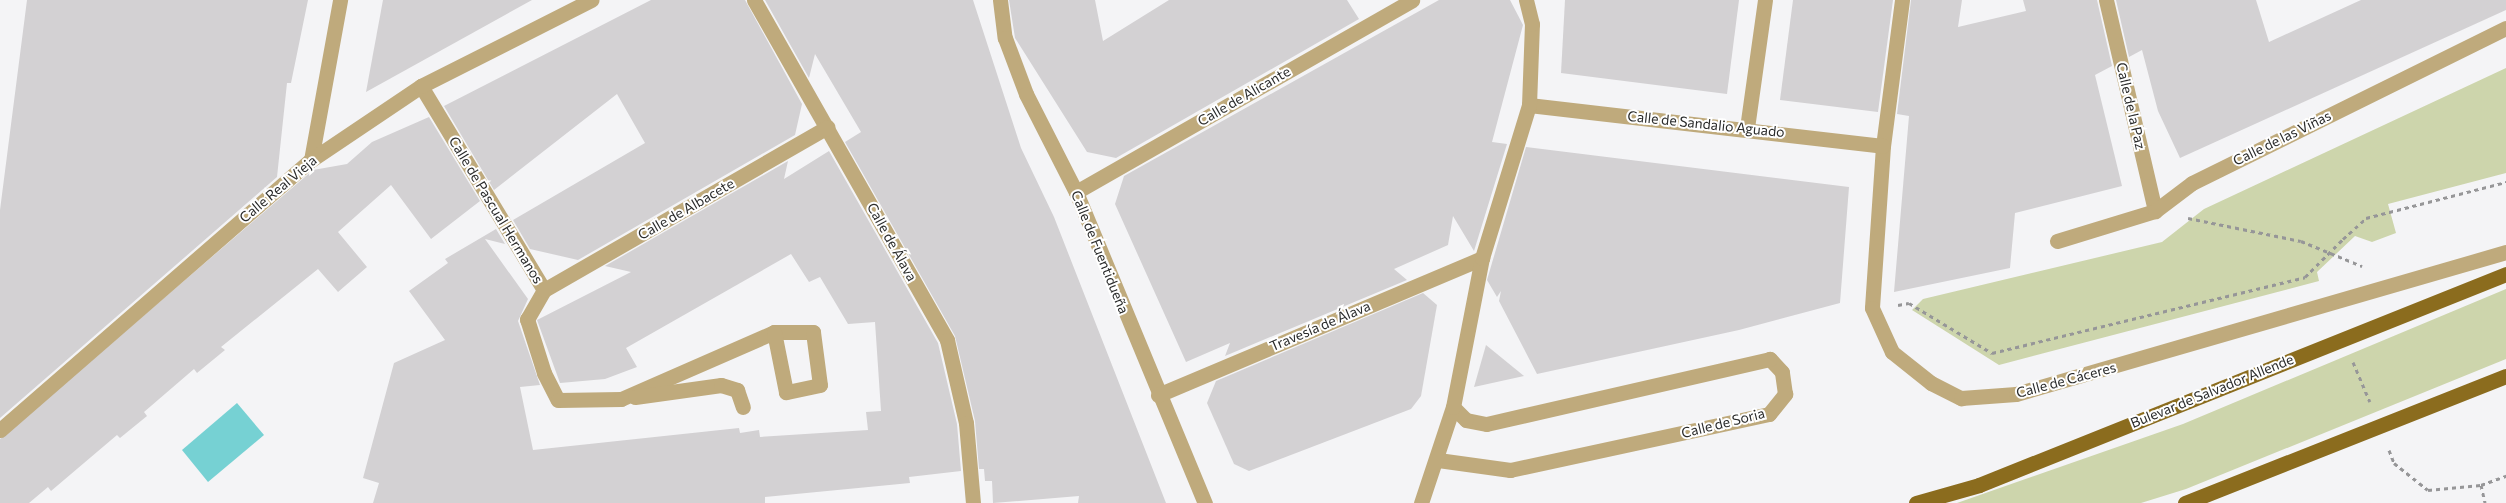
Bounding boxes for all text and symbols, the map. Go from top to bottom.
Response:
street label: Calle de la Paz [2113,61,2149,151]
street label: Calle de Alicante [1195,63,1293,129]
street label: Calle de Sandalio Aguado [1627,107,1785,141]
street label: Calle de las Viñas [2230,107,2334,169]
street label: Calle de Pascual Hermanos [445,133,547,287]
street label: Calle Real Vieja [236,152,320,226]
street label: Calle de Albacete [635,175,737,243]
street label: Calle de Fuentidueña [1068,188,1132,316]
street label: Calle de Álava [864,200,920,284]
street label: Travesía de Álava [1267,297,1373,355]
street label: Bulevar de Salvador Allende [2128,351,2296,431]
street label: Calle de Cáceres [2014,359,2118,401]
street label: Calle de Soria [1680,405,1766,441]

